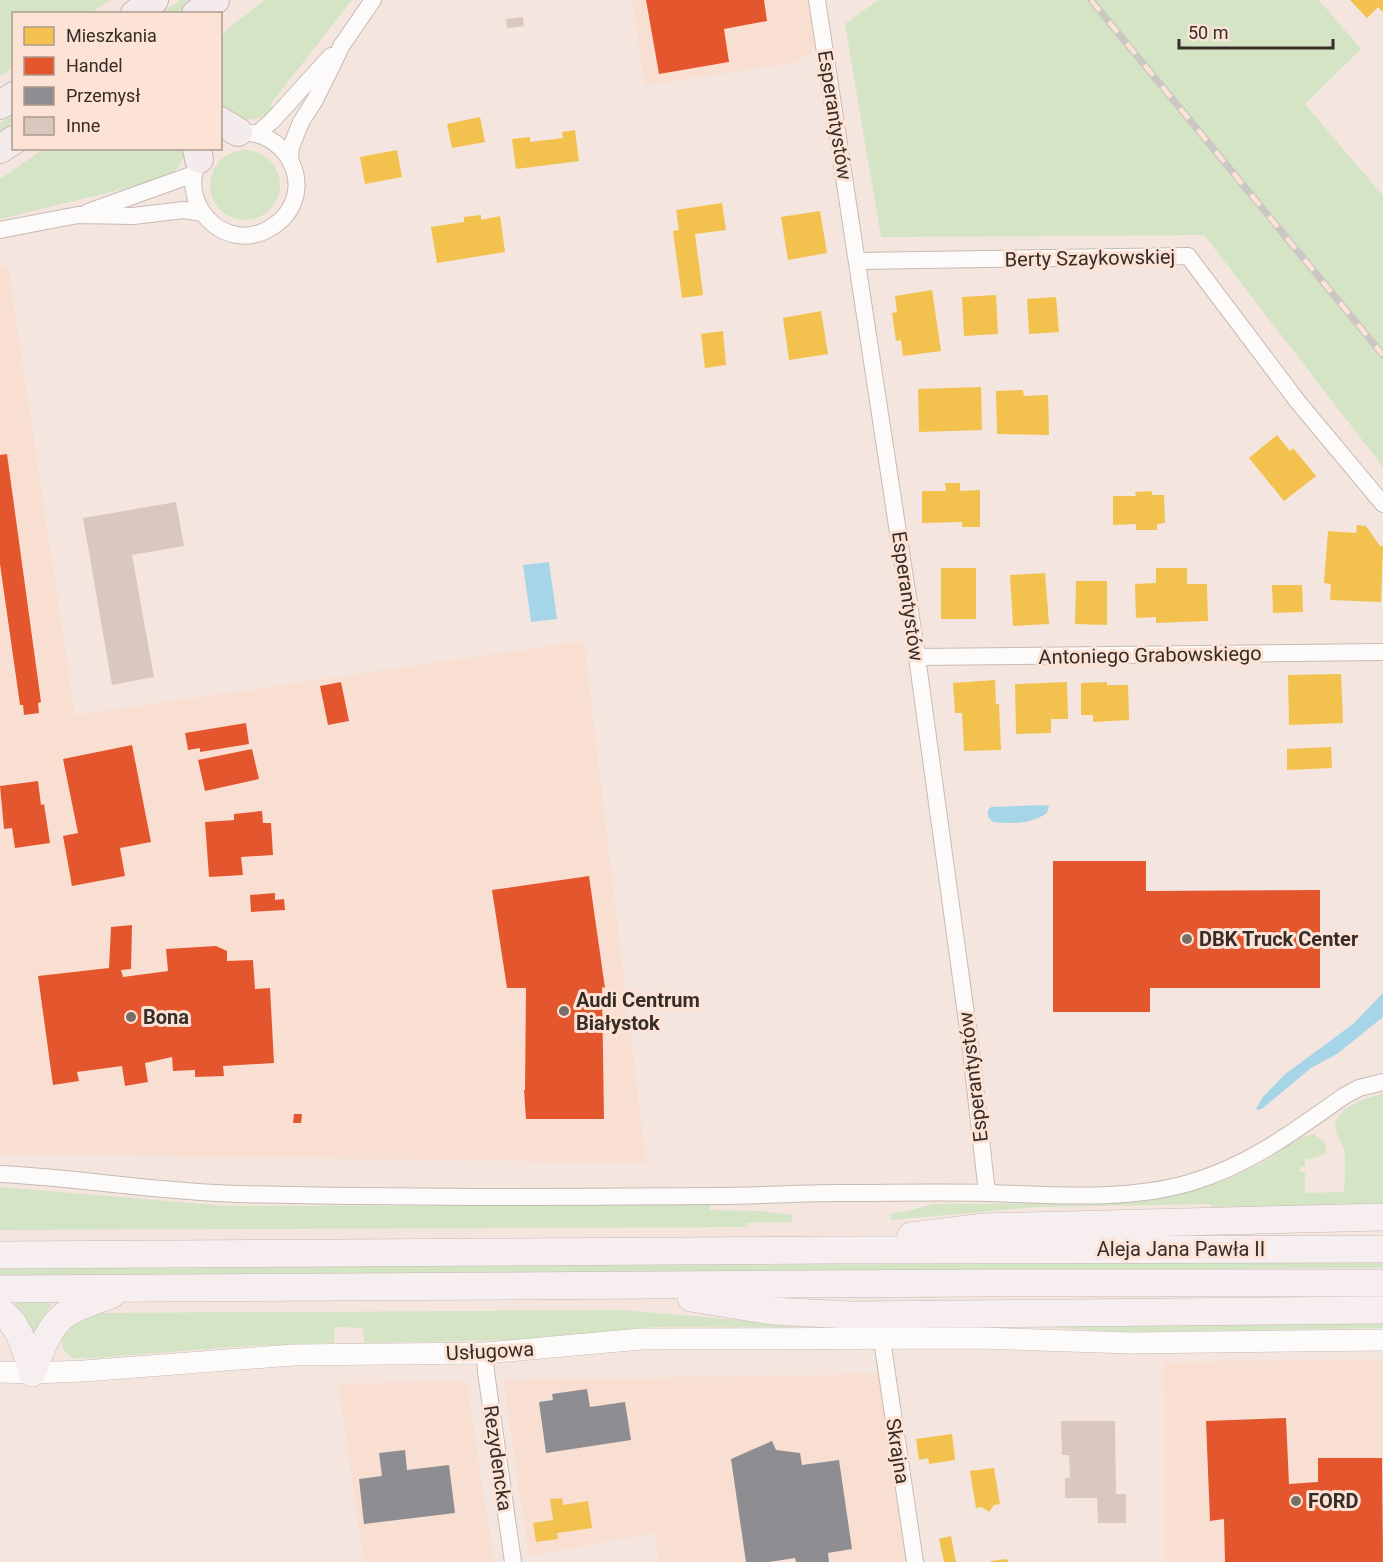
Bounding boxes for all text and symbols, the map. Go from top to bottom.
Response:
legend [12,12,222,150]
scale bar [1179,12,1334,50]
text: 50 m [1188,22,1228,43]
text: Mieszkania [66,25,157,46]
street label: Esperantystów [813,48,857,182]
text: Handel [66,55,123,76]
text: Przemysł [66,85,140,106]
text: Inne [66,115,100,136]
street label: Berty Szaykowskiej [1005,245,1175,271]
street label: Esperantystów [887,529,929,663]
street label: Antoniego Grabowskiego [1038,641,1262,669]
place label: DBK Truck Center [1199,927,1359,951]
marker: DBK Truck Center [1180,932,1194,946]
place label: Audi Centrum Białystok [576,988,700,1035]
marker: Audi Centrum Białystok [557,1004,571,1018]
place label: Bona [143,1005,189,1029]
marker: Bona [124,1010,138,1024]
street label: Esperantystów [953,1011,993,1143]
street label: Aleja Jana Pawła II [1097,1237,1265,1261]
street label: Usługowa [445,1337,535,1365]
street label: Rezydencka [479,1404,517,1512]
street label: Skrajna [881,1417,915,1485]
place label: FORD [1308,1489,1359,1513]
marker: FORD [1289,1494,1303,1508]

